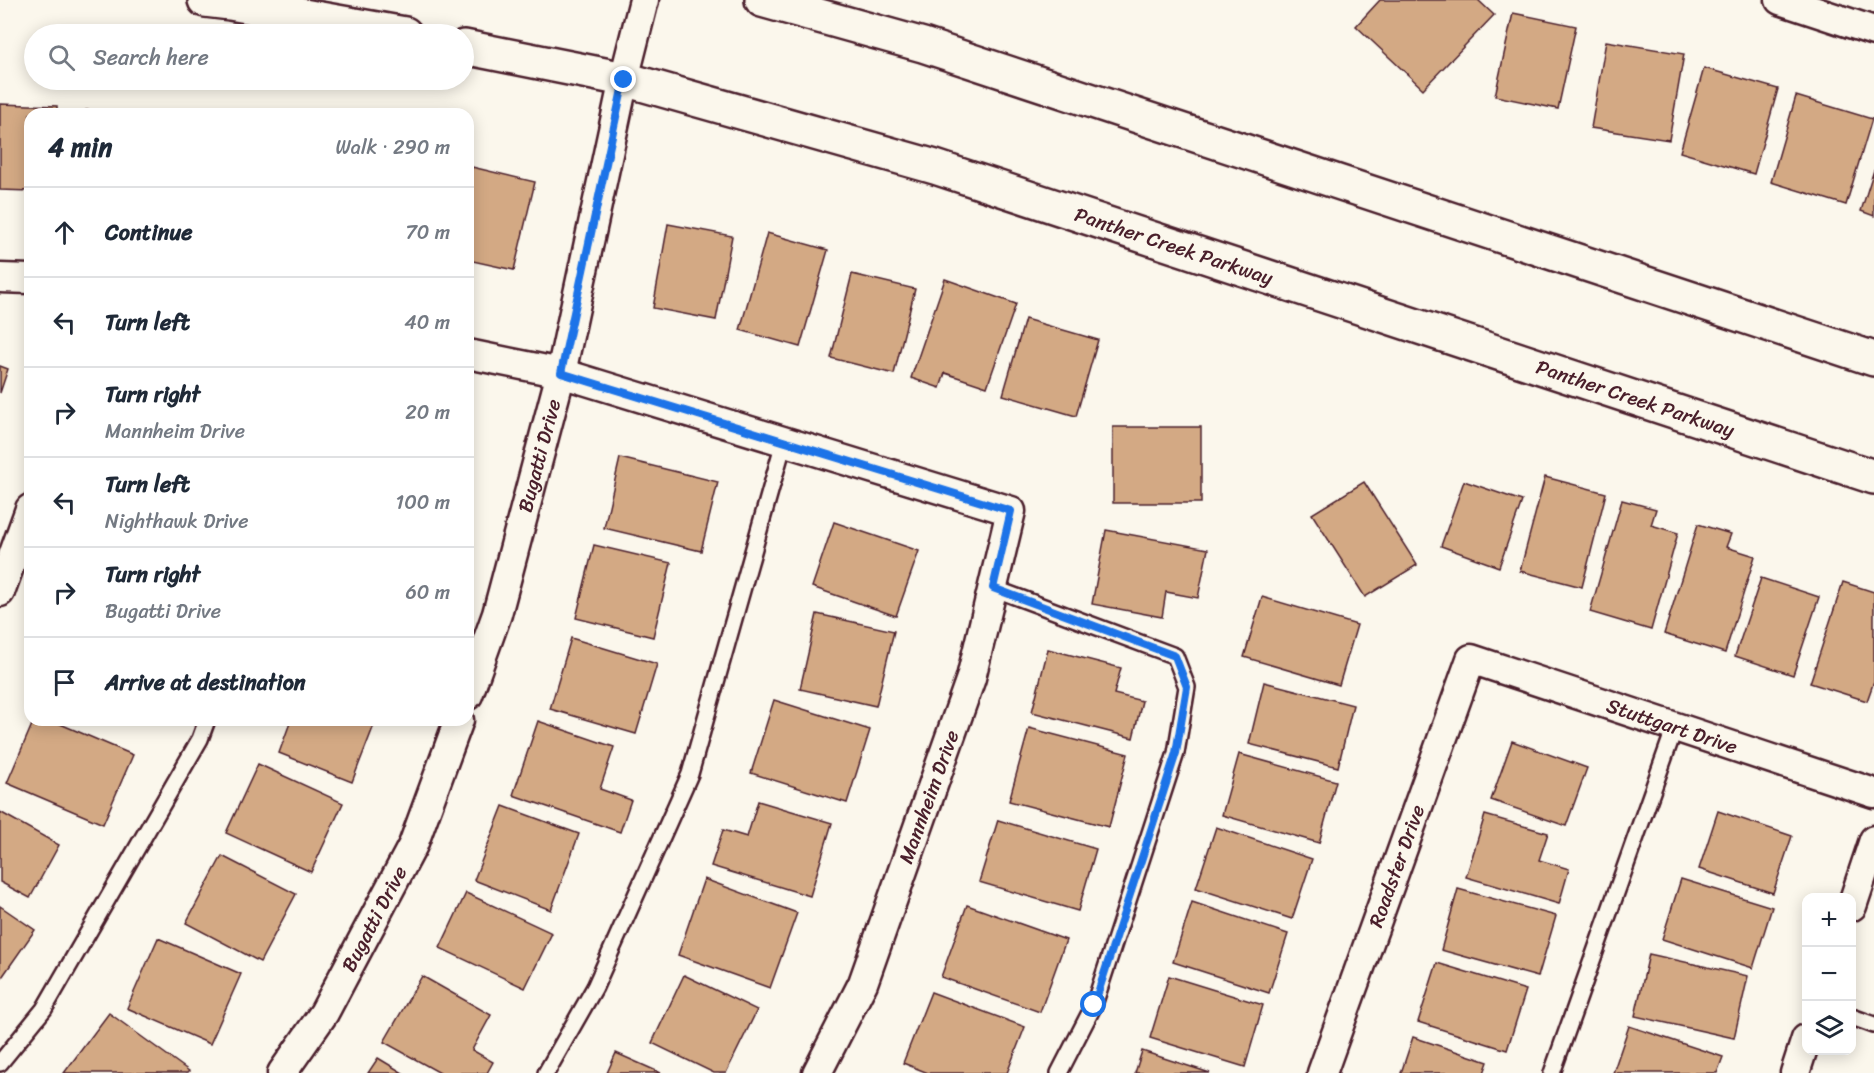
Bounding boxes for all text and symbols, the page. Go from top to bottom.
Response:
search box [24,24,474,90]
text: Search here [93,38,209,77]
icon: search [45,41,78,74]
route end [610,66,636,92]
text: 4 min [48,124,112,170]
text: Walk · 290 m [335,130,450,165]
street label: Panther Creek Parkway [1070,197,1278,295]
text: Continue [105,213,193,252]
text: 70 m [405,215,450,250]
icon: ahead [48,216,81,249]
text: Turn left [105,303,190,342]
text: 40 m [404,305,450,340]
icon: left [48,306,81,339]
street label: Panther Creek Parkway [1532,349,1740,448]
text: Turn right [105,375,200,414]
text: 20 m [405,395,450,430]
street label: Bugatti Drive [507,395,571,516]
icon: right [48,396,81,429]
text: Mannheim Drive [105,414,245,449]
text: Turn left [105,465,190,504]
text: 100 m [396,485,450,520]
icon: left [48,486,81,519]
text: Nighthawk Drive [105,504,248,539]
text: Turn right [105,555,200,594]
text: 60 m [405,575,450,610]
icon: right [48,576,81,609]
text: Bugatti Drive [105,594,221,629]
text: Arrive at destination [105,663,306,702]
icon: arrive [48,666,81,699]
street label: Stuttgart Drive [1602,688,1742,764]
street label: Mannheim Drive [889,725,969,869]
street label: Roadster Drive [1358,800,1435,932]
street label: Bugatti Drive [331,859,417,978]
map controls [1802,893,1856,1055]
button: + [1802,893,1856,947]
button: − [1802,947,1856,1001]
route start [1080,991,1106,1017]
button: layers [1802,1001,1856,1055]

